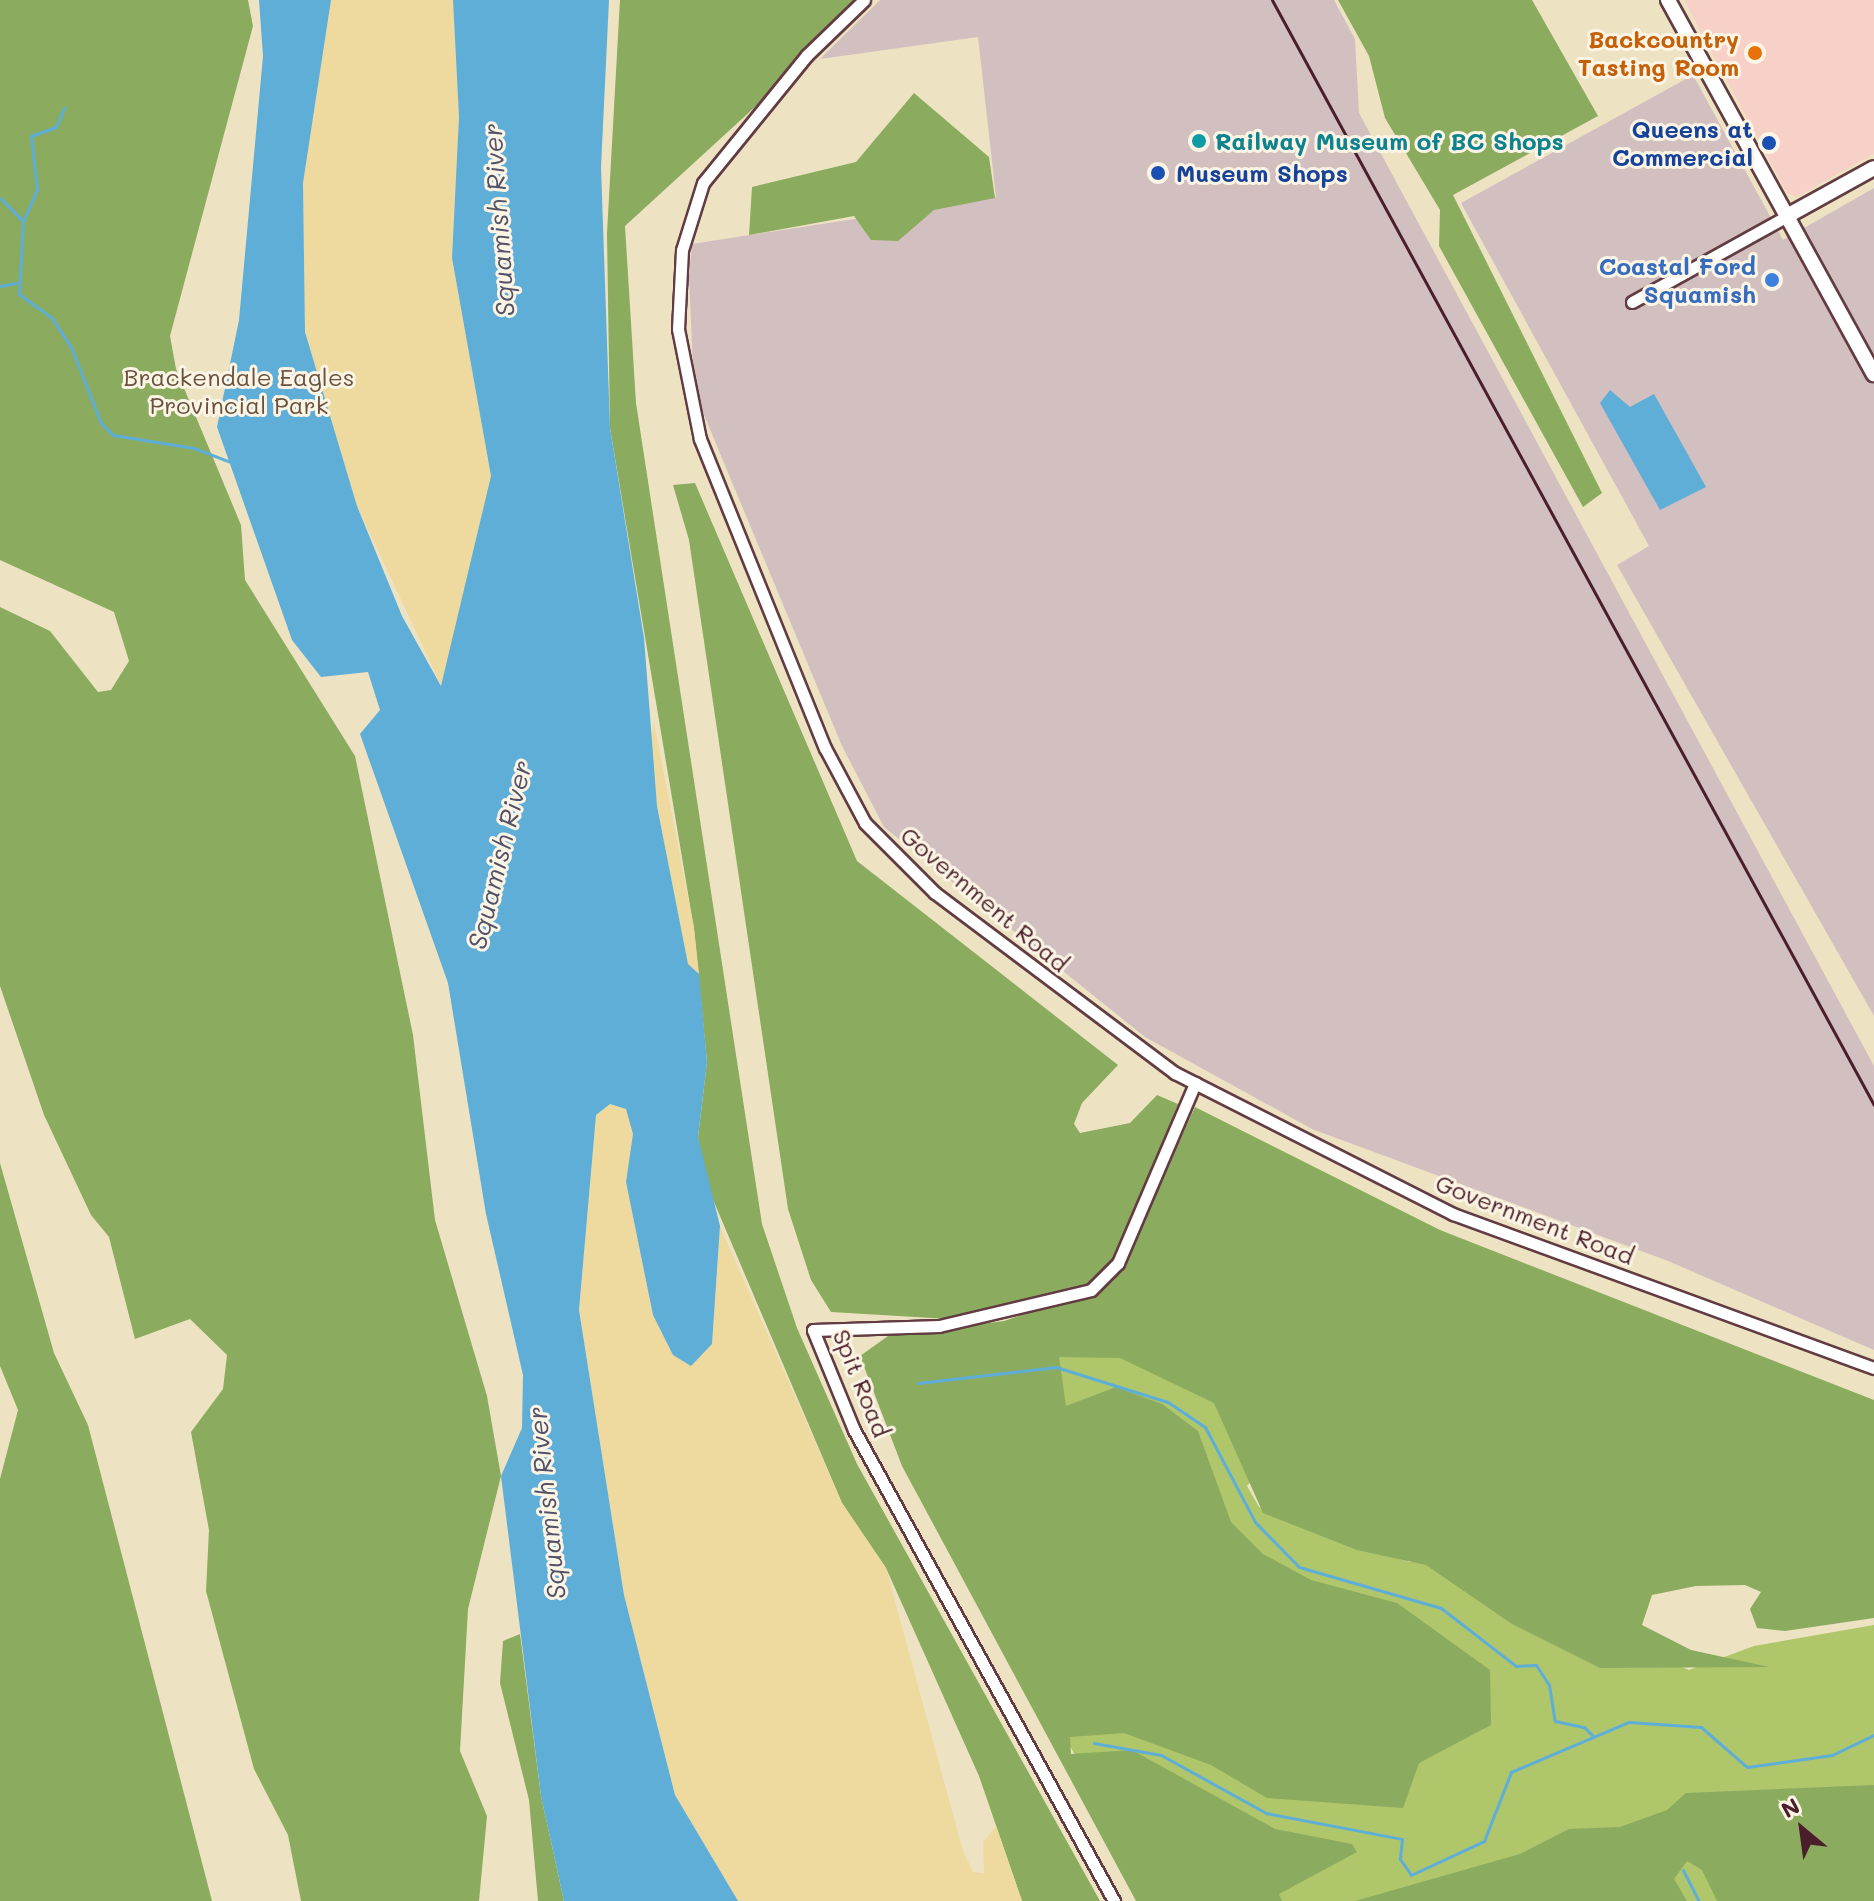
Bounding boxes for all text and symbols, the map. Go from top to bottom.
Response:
place label: Backcountry Tasting Room [1578,25,1739,81]
marker: Backcountry Tasting Room [1746,44,1764,62]
place label: Queens at Commercial [1612,115,1753,171]
water label: Squamish River [477,122,521,318]
place label: Railway Museum of BC Shops [1215,127,1564,155]
marker: Railway Museum of BC Shops [1190,132,1208,150]
marker: Queens at Commercial [1760,134,1778,152]
place label: Museum Shops [1176,159,1348,187]
marker: Museum Shops [1147,162,1169,184]
place label: Coastal Ford Squamish [1599,252,1756,308]
marker: Coastal Ford Squamish [1763,271,1781,289]
park label: Brackendale Eagles Provincial Park [124,363,354,419]
water label: Squamish River [461,757,539,953]
street label: Government Road [895,820,1075,978]
street label: Government Road [1432,1168,1638,1270]
street label: Spit Road [827,1325,897,1441]
water label: Squamish River [521,1405,573,1601]
north arrow [1762,1789,1842,1869]
text: N [1776,1791,1804,1824]

